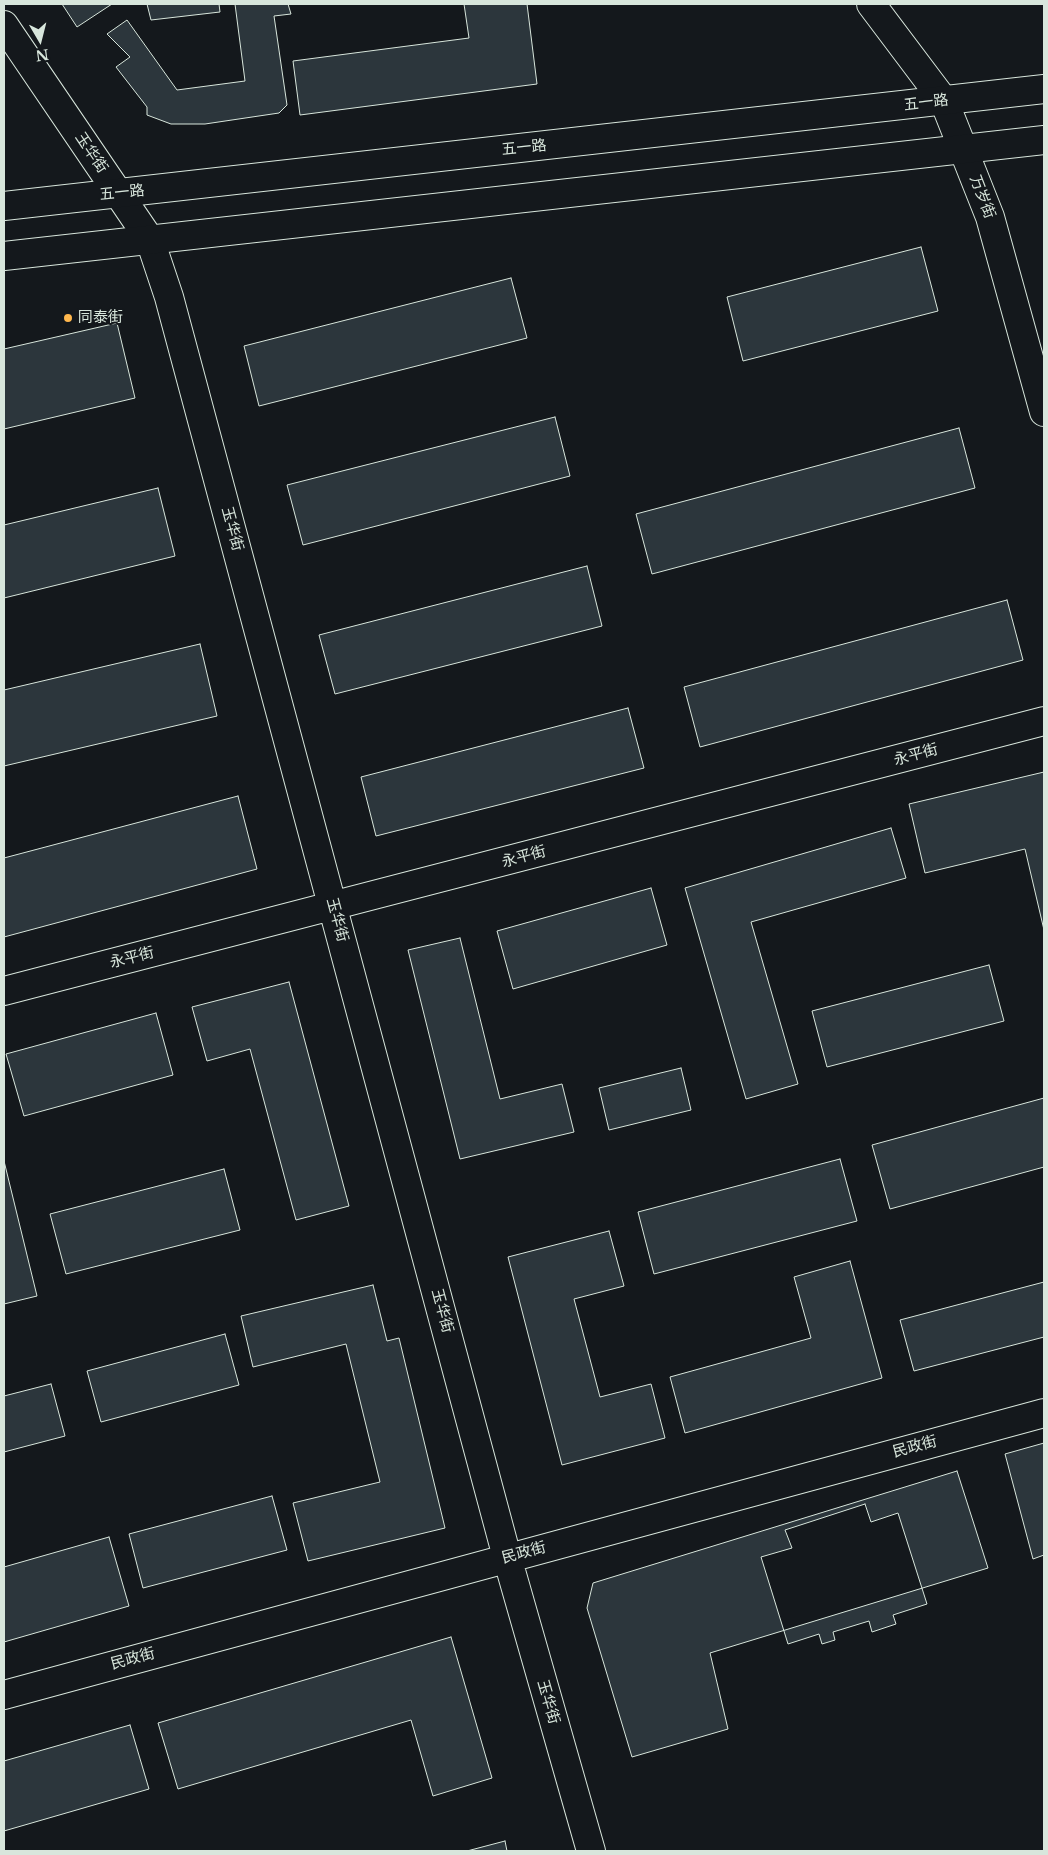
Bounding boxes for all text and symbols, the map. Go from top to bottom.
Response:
north arrow [15,15,65,65]
text: N [34,45,50,65]
street label: 五一路 [903,91,949,115]
street label: 玉华街 [71,129,111,177]
street label: 五一路 [501,137,547,159]
street label: 万岁街 [966,173,998,221]
street label: 五一路 [99,182,145,204]
place label: 同泰街 [78,309,123,327]
marker: 同泰街 [62,312,74,324]
street label: 玉华街 [217,505,247,553]
street label: 永平街 [892,740,940,770]
street label: 永平街 [500,842,548,872]
street label: 玉华街 [322,896,352,944]
street label: 永平街 [108,944,156,972]
street label: 玉华街 [427,1287,457,1335]
street label: 民政街 [891,1432,939,1462]
street label: 民政街 [500,1538,548,1568]
street label: 民政街 [109,1644,157,1674]
street label: 玉华街 [533,1678,563,1726]

